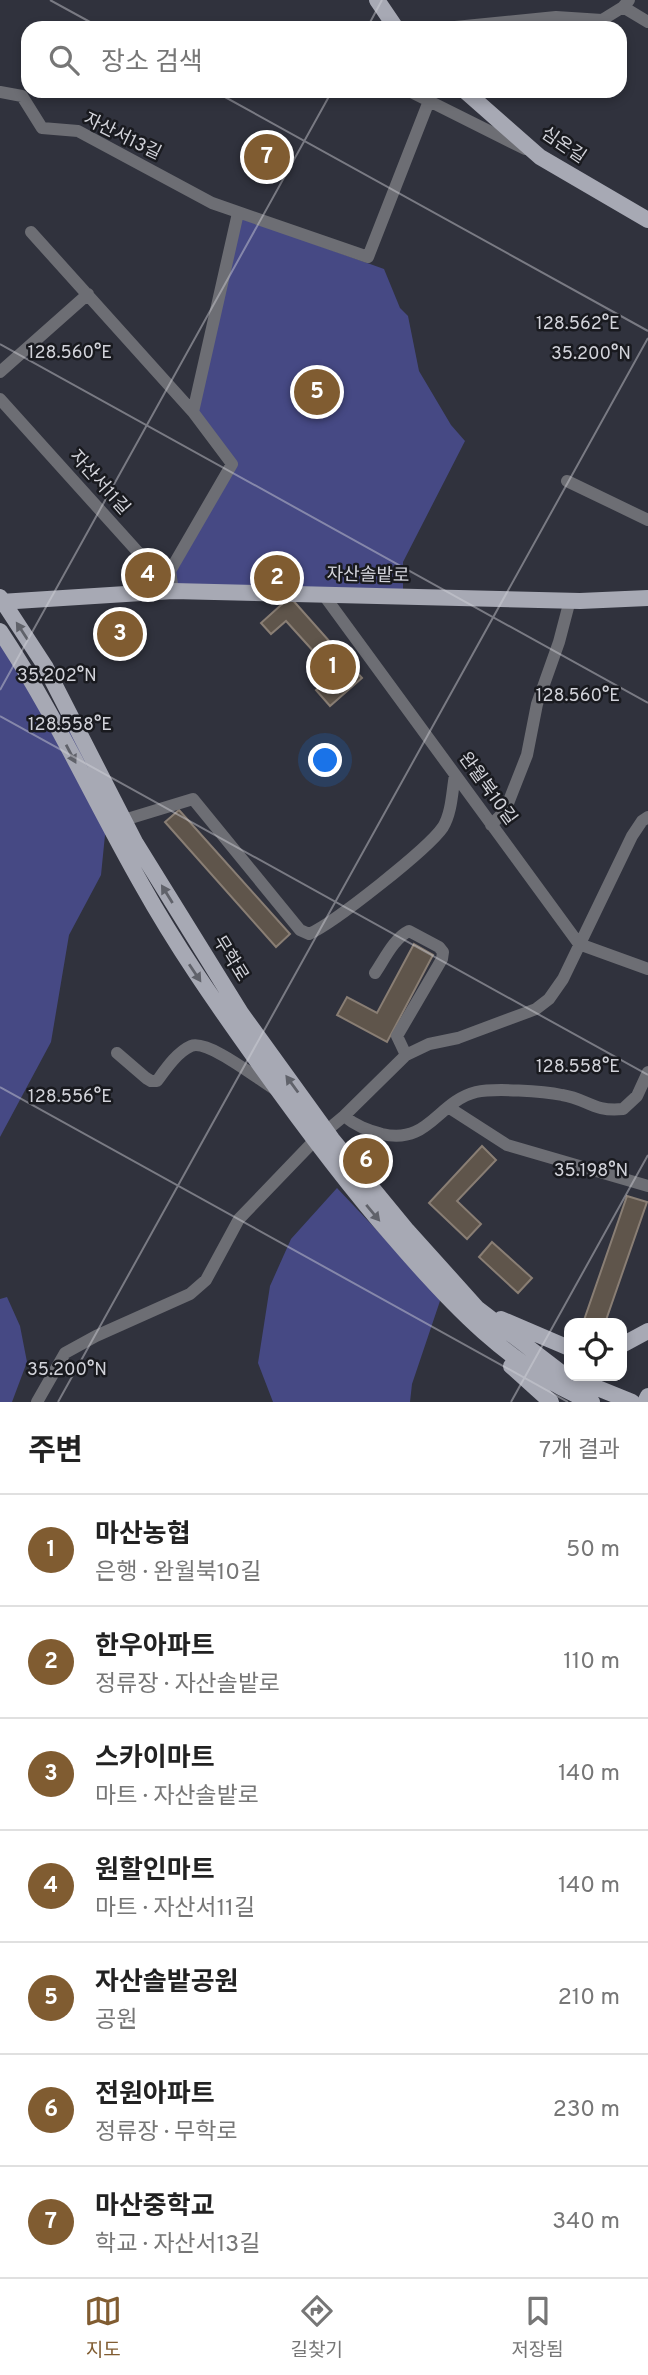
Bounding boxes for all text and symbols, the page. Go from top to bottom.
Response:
search box [21,21,627,98]
icon: search [45,41,83,79]
text: 장소 검색 [101,47,203,80]
street label: 자산서13길 [79,108,165,166]
street label: 심온길 [536,123,590,169]
pin: 7 [244,131,290,183]
text: 128.562°E [536,313,620,336]
text: 128.560°E [28,342,112,365]
text: 35.200°N [551,343,631,366]
pin: 5 [294,366,340,418]
street label: 자산서11길 [64,446,134,520]
pin: 4 [125,549,171,601]
pin: 2 [254,552,300,604]
street label: 자산솔밭로 [326,564,410,588]
pin: 3 [97,608,143,660]
one-way arrow [16,621,29,640]
pin: 1 [310,641,356,693]
text: 35.202°N [17,665,97,688]
text: 128.560°E [536,685,620,708]
text: 128.558°E [28,714,112,737]
your location [308,743,342,777]
one-way arrow [65,744,77,763]
street label: 완월북10길 [453,748,521,830]
one-way arrow [161,884,174,903]
street label: 무학로 [207,932,253,986]
one-way arrow [188,963,201,982]
text: 128.558°E [536,1056,620,1079]
one-way arrow [286,1075,300,1093]
text: 128.556°E [28,1086,112,1109]
pin: 6 [343,1135,389,1187]
text: 35.198°N [554,1160,628,1183]
one-way arrow [365,1205,380,1222]
map controls [564,1318,627,1381]
button: locate [564,1318,627,1381]
text: 35.200°N [27,1359,107,1382]
text: 주변 [28,1434,83,1471]
text: 7개 결과 [539,1437,620,1466]
text: 마산농협 [95,1519,191,1552]
text: 1 [46,1536,56,1565]
text: 50 m [566,1536,620,1565]
text: 은행 · 완월북10길 [95,1559,261,1588]
text: 한우아파트 [95,1631,215,1664]
text: 2 [44,1648,58,1677]
text: 110 m [563,1648,620,1677]
text: 정류장 · 자산솔밭로 [95,1671,280,1700]
text: 스카이마트 [95,1743,215,1776]
text: 3 [44,1760,58,1789]
text: 140 m [558,1760,620,1789]
text: 마트 · 자산솔밭로 [95,1783,259,1812]
text: 원할인마트 [95,1855,215,1888]
text: 4 [44,1872,58,1901]
text: 140 m [558,1872,620,1901]
text: 마트 · 자산서11길 [95,1895,255,1924]
text: 자산솔밭공원 [95,1967,239,2000]
text: 5 [44,1984,58,2013]
text: 210 m [558,1984,620,2013]
text: 공원 [95,2007,137,2036]
text: 전원아파트 [95,2079,215,2112]
text: 6 [44,2096,58,2125]
text: 230 m [553,2096,620,2125]
text: 정류장 · 무학로 [95,2119,238,2148]
text: 마산중학교 [95,2191,215,2224]
text: 7 [45,2208,57,2237]
text: 340 m [552,2208,620,2237]
text: 학교 · 자산서13길 [95,2231,260,2260]
tab: 지도 [84,2292,122,2363]
tab: 길찾기 [291,2292,343,2363]
tab: 저장됨 [511,2292,564,2363]

